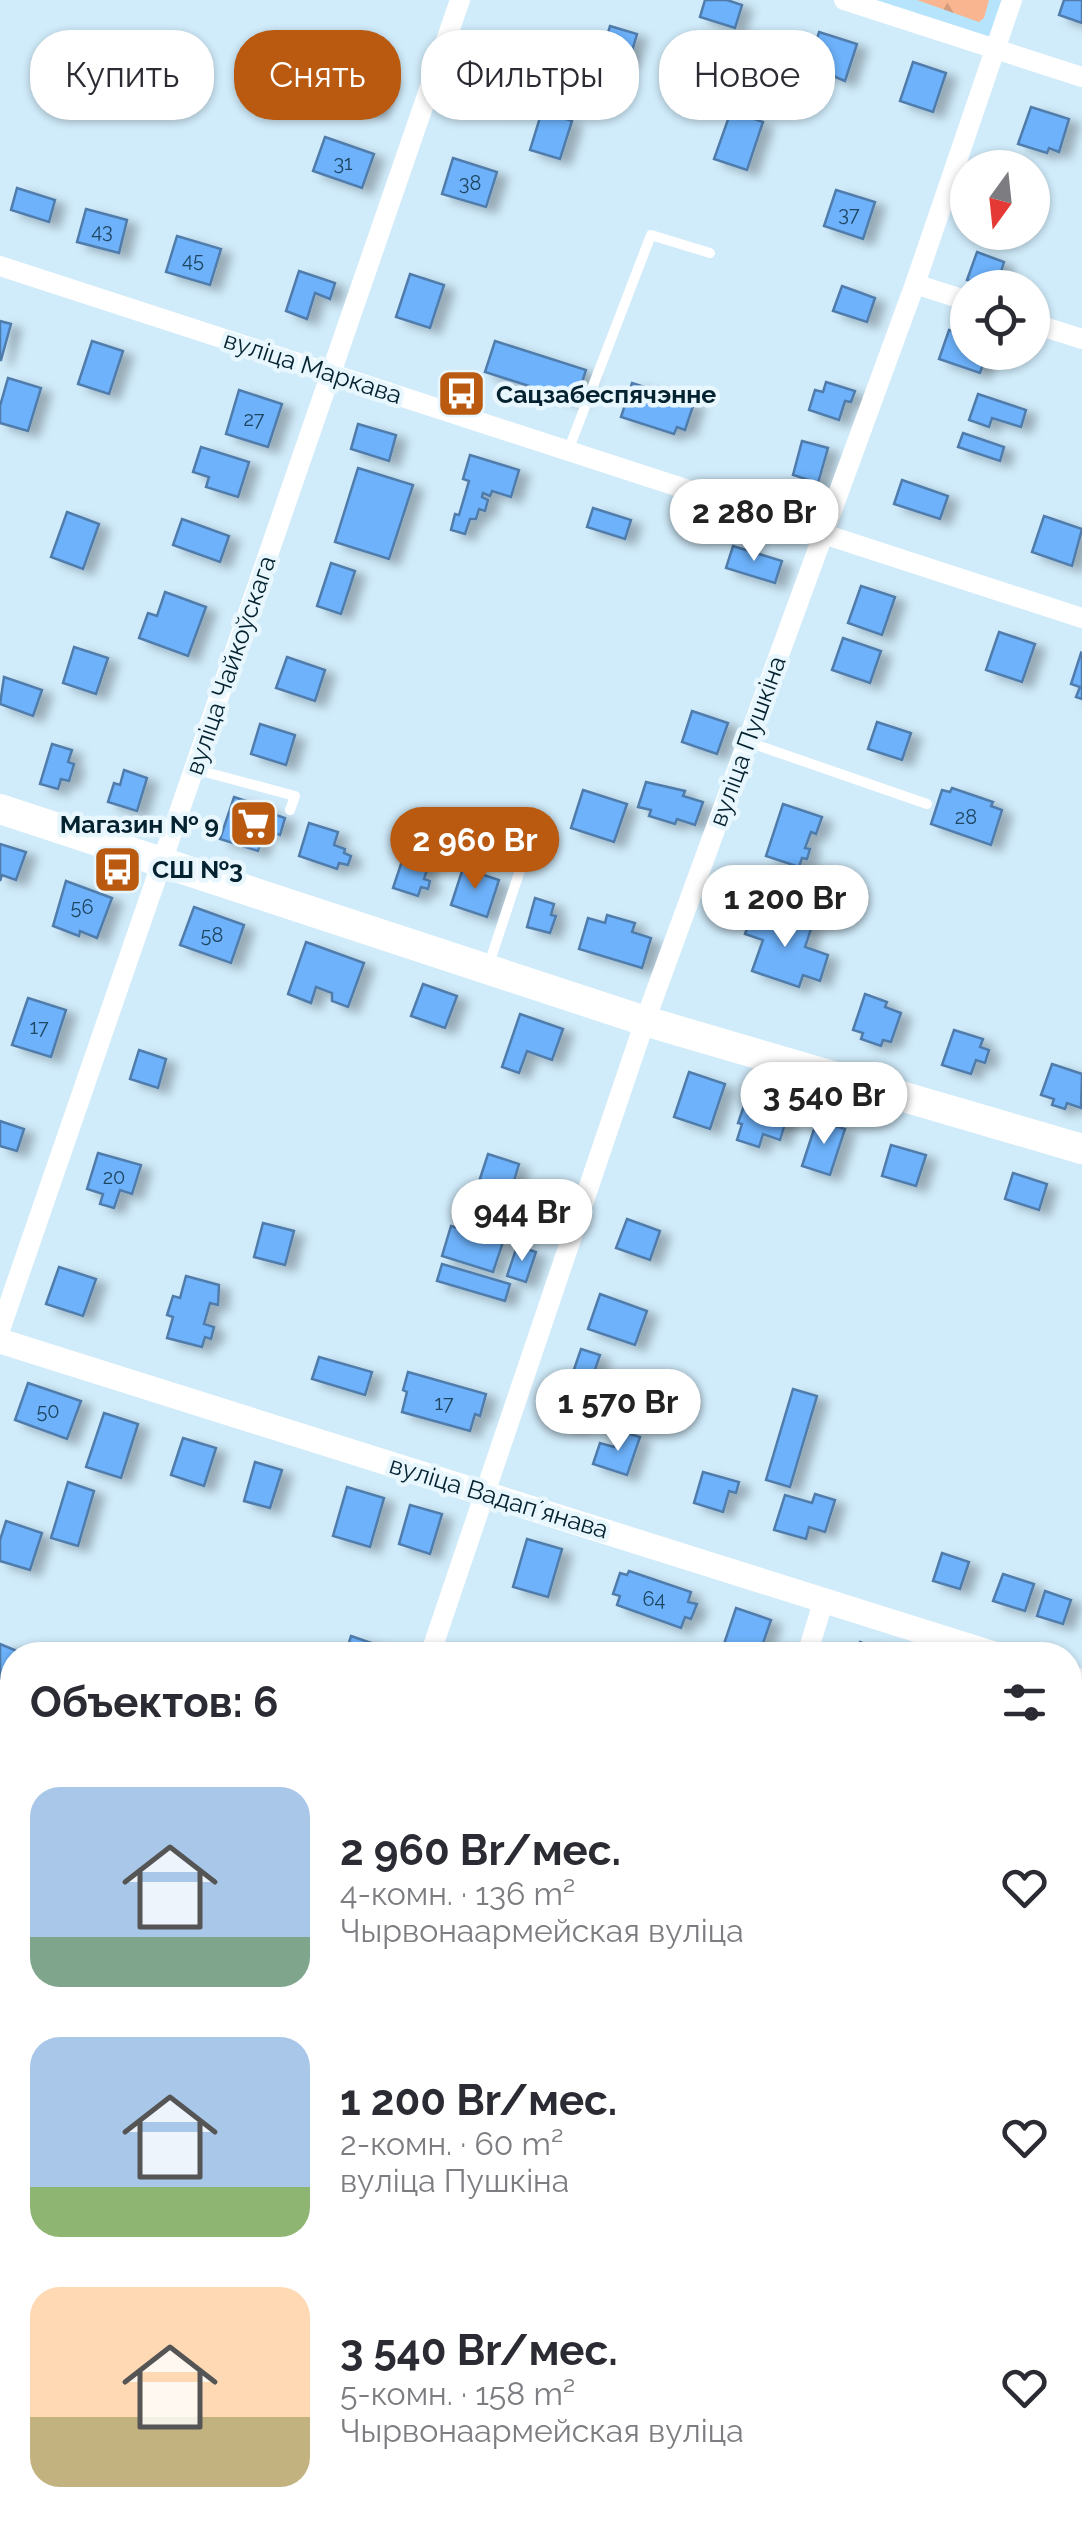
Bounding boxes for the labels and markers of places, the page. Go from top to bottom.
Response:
bus stop icon: Сацзабеспячэнне [435,368,487,420]
place label: Сацзабеспячэнне [496,379,716,409]
pin: 2 280 Br [651,479,857,564]
supermarket icon: Магазин № 9 [228,798,280,850]
pin: 2 960 Br [372,807,578,892]
place label: Магазин № 9 [60,809,219,839]
bus stop icon: СШ №3 [91,843,143,895]
place label: СШ №3 [152,854,243,884]
pin: 1 200 Br [682,865,888,950]
pin: 3 540 Br [721,1062,927,1147]
pin: 944 Br [441,1179,603,1264]
pin: 1 570 Br [515,1369,721,1454]

